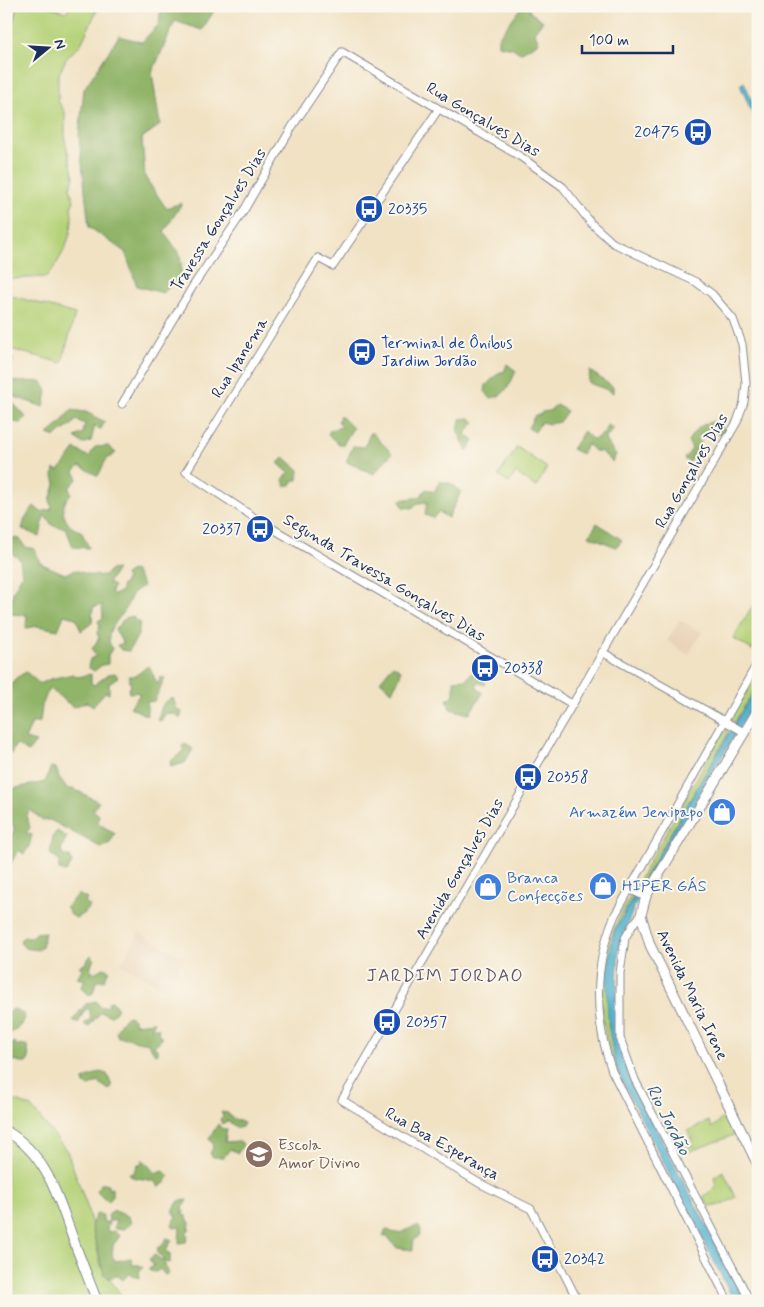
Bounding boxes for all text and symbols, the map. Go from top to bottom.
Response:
north arrow [22,22,72,72]
scale bar [582,22,673,54]
text: 100 m [589,31,629,51]
text: N [49,37,69,52]
street label: Rua Gonçalves Dias [422,78,544,162]
bus stop icon: 20475 [683,117,713,147]
place label: 20475 [634,122,679,143]
street label: Travessa Gonçalves Dias [166,144,272,296]
bus stop icon: 20335 [354,194,384,224]
place label: 20335 [388,199,427,220]
street label: Rua Ipanema [207,313,273,402]
place label: Terminal de Ônibus Jardim Jordão [381,333,512,372]
bus stop icon: Terminal de Ônibus Jardim Jordão [347,337,377,367]
street label: Rua Gonçalves Dias [651,410,733,532]
street label: Segunda Travessa Gonçalves Dias [279,509,489,648]
bus stop icon: 20337 [245,514,275,544]
place label: 20337 [202,519,241,540]
bus stop icon: 20338 [470,653,500,683]
place label: 20338 [504,658,544,679]
bus stop icon: 20358 [513,762,543,792]
place label: 20358 [547,767,589,788]
street label: Avenida Gonçalves Dias [411,795,509,943]
shop icon: Armazém Jenipapo [707,797,737,827]
place label: Armazém Jenipapo [569,802,703,823]
place label: Branca Confecções [507,868,583,907]
shop icon: HIPER GÁS [588,871,618,901]
shop icon: Branca Confecções [473,872,503,902]
place label: HIPER GÁS [622,876,707,897]
street label: Avenida Maria Irene [651,926,733,1064]
district label: JARDIM JORDAO [366,964,524,988]
bus stop icon: 20357 [372,1007,402,1037]
place label: 20357 [406,1012,447,1033]
water label: Rio Jordão [640,1080,697,1161]
street label: Rua Boa Esperança [381,1103,503,1185]
place label: Escola Amor Divino [278,1135,360,1174]
school or university icon: Escola Amor Divino [244,1139,274,1169]
bus stop icon: 20342 [530,1244,560,1274]
place label: 20342 [564,1249,605,1270]

